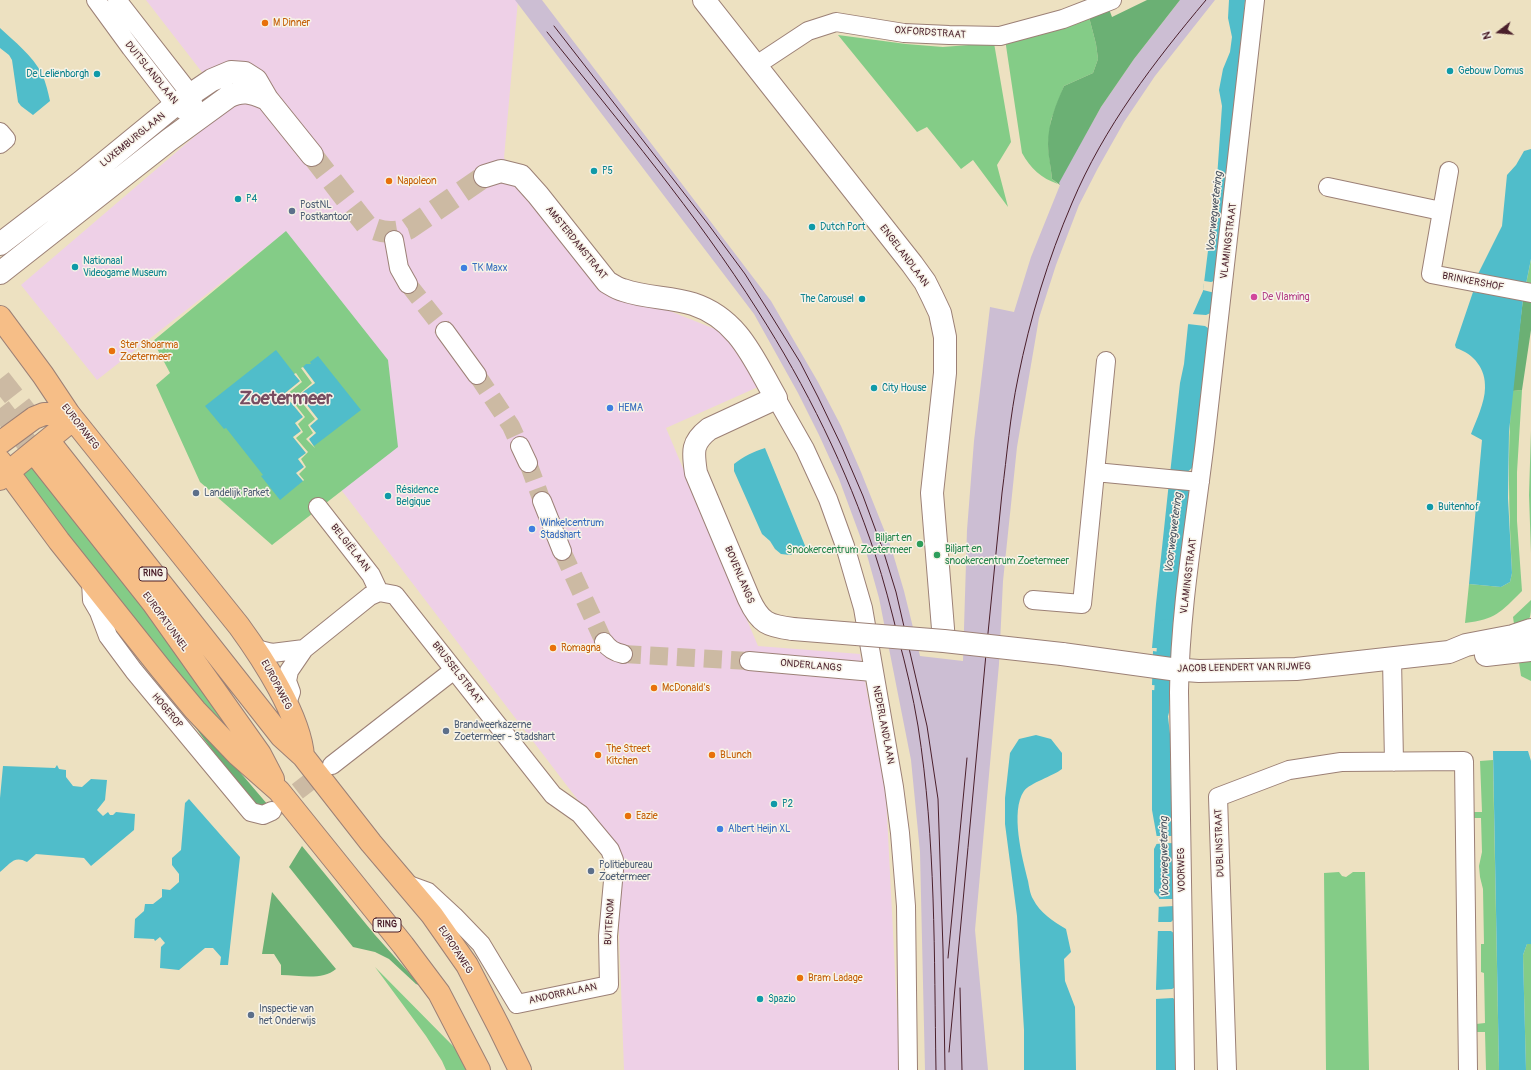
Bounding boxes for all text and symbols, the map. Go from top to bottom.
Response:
north arrow [1479,12,1519,52]
place label: M Dinner [273,17,310,29]
marker: M Dinner [260,18,270,28]
street label: OXFORDSTRAAT [894,25,966,41]
text: N [1480,30,1494,41]
street label: DUITSLANDLAAN [122,39,180,107]
place label: Gebouw Domus [1458,65,1524,77]
marker: Gebouw Domus [1445,66,1455,76]
place label: De Leliënborgh [26,68,89,80]
marker: De Leliënborgh [92,69,102,79]
street label: LUXEMBURGLAAN [98,110,168,170]
place label: P5 [602,165,613,177]
marker: P5 [589,166,599,176]
water label: Voorwegwetering [1204,171,1226,253]
place label: Napoleon [397,175,437,187]
marker: Napoleon [384,176,394,186]
place label: P4 [246,193,257,205]
marker: P4 [233,194,243,204]
place label: PostNL Postkantoor [300,199,352,222]
street label: VLAMINGSTRAAT [1218,202,1240,280]
street label: AMSTERDAMSTRAAT [543,204,609,282]
marker: PostNL Postkantoor [287,206,297,216]
place label: Dutch Port [820,221,866,233]
marker: Dutch Port [807,222,817,232]
street label: ENGELANDLAAN [877,223,931,289]
place label: Nationaal Videogame Museum [83,255,167,278]
marker: Nationaal Videogame Museum [70,262,80,272]
place label: TK Maxx [472,262,508,274]
marker: TK Maxx [459,263,469,273]
street label: BRINKERSHOF [1441,270,1505,294]
place label: De Vlaming [1262,291,1310,303]
marker: De Vlaming [1249,292,1259,302]
place label: The Carousel [800,293,854,305]
marker: The Carousel [857,294,867,304]
place label: Ster Shoarma Zoetermeer [120,339,178,362]
marker: Ster Shoarma Zoetermeer [107,346,117,356]
place label: City House [882,382,927,394]
marker: City House [869,383,879,393]
district label: Zoetermeer [240,388,332,410]
street label: EUROPAWEG [58,402,102,452]
place label: HEMA [618,402,643,414]
marker: HEMA [605,403,615,413]
place label: Résidence Belgique [396,484,439,508]
place label: Landelijk Parket [204,487,269,499]
marker: Landelijk Parket [191,488,201,498]
marker: Résidence Belgique [383,491,393,501]
water label: Voorwegwetering [1163,492,1185,574]
place label: Buitenhof [1438,501,1479,513]
marker: Buitenhof [1425,502,1435,512]
place label: Winkelcentrum Stadshart [540,517,604,540]
street label: BELGIËLAAN [328,522,372,574]
marker: Winkelcentrum Stadshart [527,524,537,534]
place label: Biljart en Snookercentrum Zoetermeer [787,532,912,556]
street label: VLAMINGSTRAAT [1178,537,1200,615]
marker: Biljart en Snookercentrum Zoetermeer [915,539,925,549]
place label: Biljart en snookercentrum Zoetermeer [945,543,1069,566]
street label: BOVENLANGS [721,544,757,606]
marker: Biljart en snookercentrum Zoetermeer [932,550,942,560]
road number: RING [139,567,167,581]
street label: EUROPATUNNEL [139,590,191,654]
street label: BRUSSELSTRAAT [429,640,485,706]
place label: Romagna [561,642,601,654]
marker: Romagna [548,643,558,653]
street label: ONDERLANGS [780,657,842,675]
street label: EUROPAWEG [258,658,294,712]
street label: JACOB LEENDERT VAN RIJWEG [1177,661,1311,675]
place label: McDonald's [662,682,710,694]
marker: McDonald's [649,683,659,693]
street label: NEDERLANDLAAN [870,685,896,765]
street label: HOGEROP [149,691,185,731]
place label: Brandweerkazerne Zoetermeer - Stadshart [454,719,555,742]
marker: Brandweerkazerne Zoetermeer - Stadshart [441,726,451,736]
place label: The Street Kitchen [606,743,650,766]
place label: BLunch [720,749,752,761]
marker: The Street Kitchen [593,750,603,760]
marker: BLunch [707,750,717,760]
place label: P2 [782,798,793,810]
marker: P2 [769,799,779,809]
street label: DUBLINSTRAAT [1213,808,1227,878]
place label: Eazie [636,810,658,822]
marker: Eazie [623,811,633,821]
water label: Voorwegwetering [1158,816,1172,898]
place label: Albert Heijn XL [728,823,791,835]
marker: Albert Heijn XL [715,824,725,834]
street label: VOORWEG [1176,847,1188,893]
place label: Politiebureau Zoetermeer [599,859,653,882]
marker: Politiebureau Zoetermeer [586,866,596,876]
street label: BUITENOM [602,898,618,946]
road number: RING [373,918,401,932]
street label: EUROPAWEG [435,924,475,976]
place label: Bram Ladage [808,972,863,984]
marker: Bram Ladage [795,973,805,983]
street label: ANDORRALAAN [528,981,598,1007]
place label: Spazio [768,993,796,1005]
marker: Spazio [755,994,765,1004]
place label: Inspectie van het Onderwijs [259,1003,316,1026]
marker: Inspectie van het Onderwijs [246,1010,256,1020]

